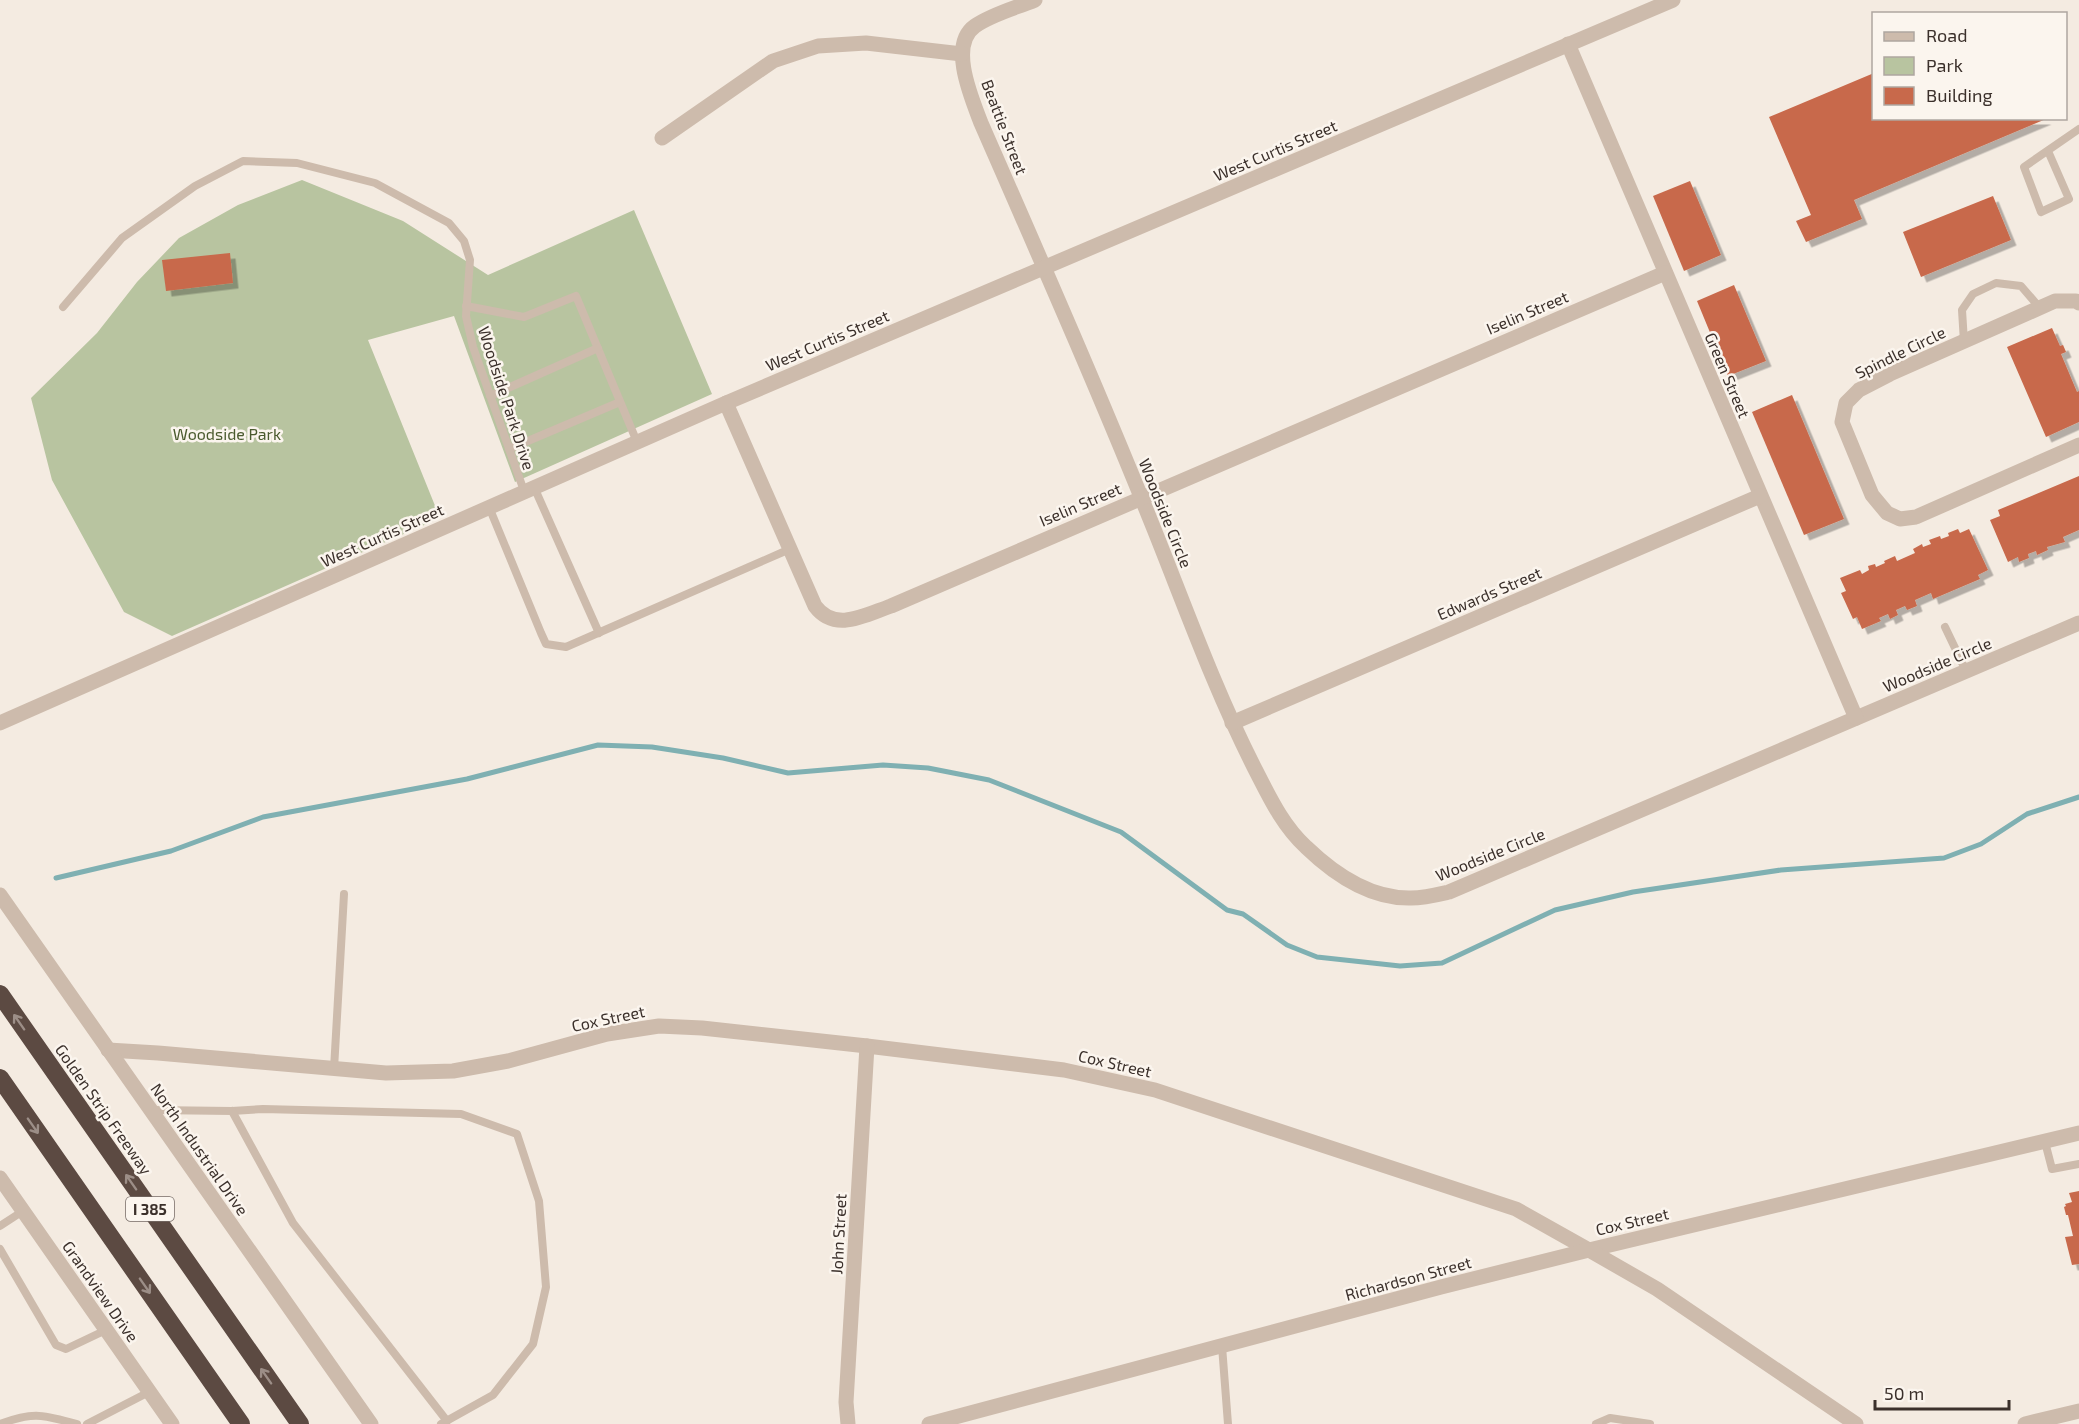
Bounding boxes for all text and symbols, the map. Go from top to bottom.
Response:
legend [1872,12,2067,120]
text: Road [1926,24,1967,46]
text: Park [1926,54,1963,76]
street label: Beattie Street [978,77,1032,177]
text: Building [1926,84,1993,106]
street label: West Curtis Street [1210,115,1340,185]
street label: Iselin Street [1483,286,1571,338]
street label: West Curtis Street [762,305,892,375]
street label: Spindle Circle [1852,322,1948,382]
street label: Woodside Park Drive [475,324,539,472]
street label: Green Street [1702,330,1754,420]
park label: Woodside Park [173,424,281,443]
street label: Woodside Circle [1135,456,1197,570]
street label: Iselin Street [1036,478,1124,530]
street label: West Curtis Street [318,499,446,571]
street label: Edwards Street [1434,562,1544,624]
street label: Woodside Circle [1880,633,1994,695]
street label: Woodside Circle [1433,823,1547,885]
street label: Cox Street [570,1001,646,1035]
one-way arrow [13,1014,25,1030]
street label: Golden Strip Freeway [52,1040,156,1178]
street label: Cox Street [1077,1045,1153,1081]
street label: North Industrial Drive [147,1079,253,1219]
one-way arrow [27,1118,39,1134]
one-way arrow [125,1174,137,1190]
street label: John Street [826,1193,850,1275]
road number: I 385 [126,1197,174,1221]
street label: Cox Street [1594,1203,1670,1239]
street label: Grandview Drive [59,1237,143,1345]
street label: Richardson Street [1343,1252,1473,1304]
one-way arrow [139,1278,151,1294]
one-way arrow [260,1368,272,1385]
scale bar [1875,1373,2008,1411]
text: 50 m [1884,1382,1924,1404]

